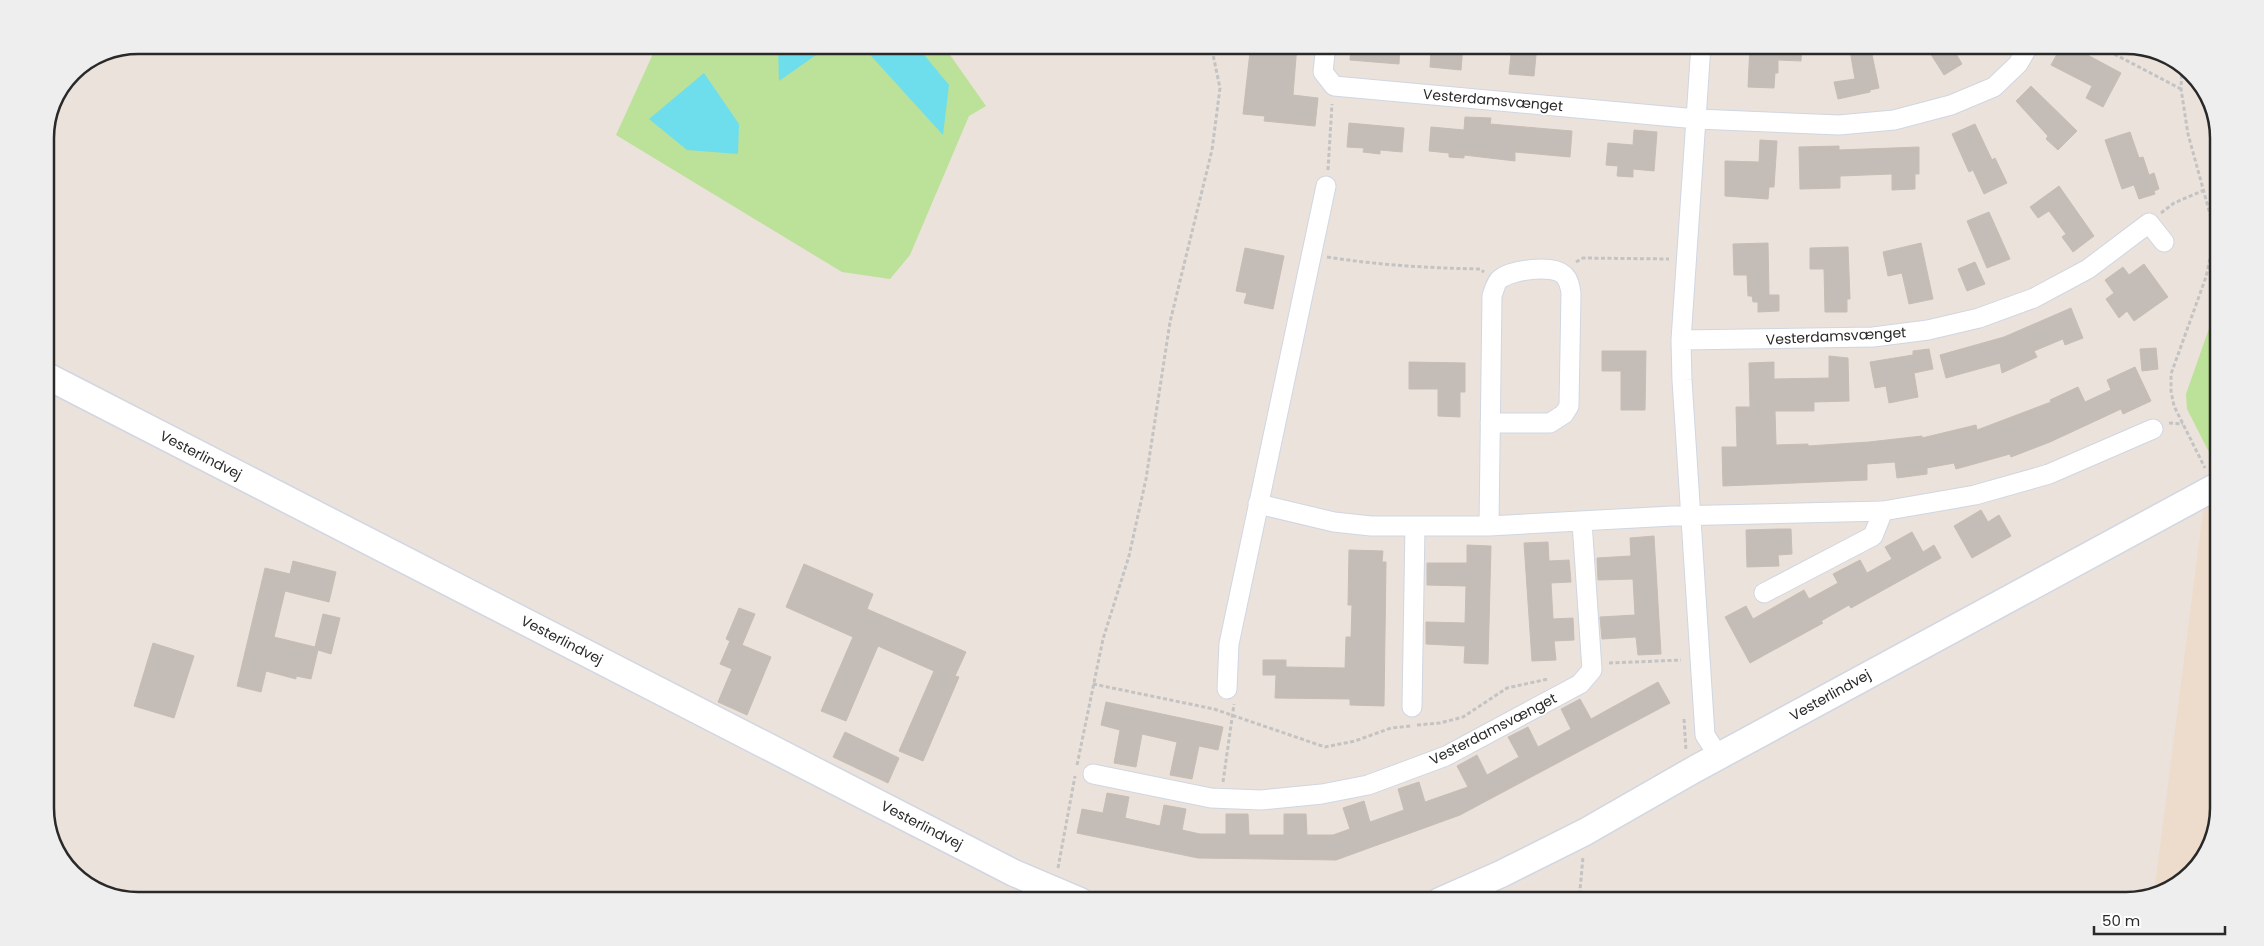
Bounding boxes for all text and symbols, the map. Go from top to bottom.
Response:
street label: Vesterdamsvænget [1422,84,1564,116]
street label: Vesterdamsvænget [1765,322,1907,350]
street label: Vesterlindvej [156,426,246,484]
street label: Vesterlindvej [517,611,607,669]
street label: Vesterlindvej [1786,664,1874,726]
street label: Vesterdamsvænget [1426,688,1560,770]
street label: Vesterlindvej [877,796,967,854]
scale bar [2094,904,2225,936]
text: 50 m [2102,910,2140,931]

